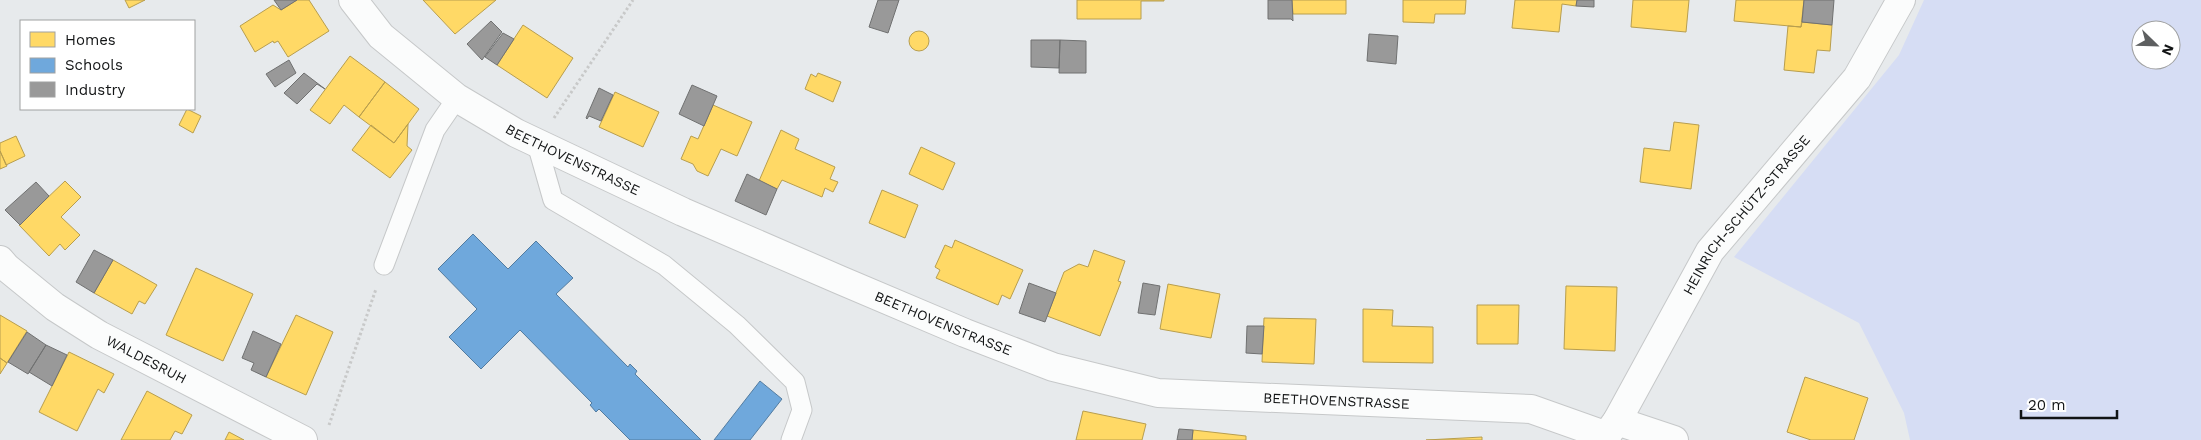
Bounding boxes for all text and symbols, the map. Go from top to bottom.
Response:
legend [20,20,195,110]
north arrow [2131,20,2181,70]
text: Homes [65,31,116,49]
text: N [2159,42,2177,58]
text: Schools [65,56,123,74]
text: Industry [65,81,126,99]
street label: BEETHOVENSTRASSE [503,121,642,198]
street label: HEINRICH-SCHÜTZ-STRASSE [1680,132,1813,297]
street label: BEETHOVENSTRASSE [872,288,1014,358]
street label: WALDESRUH [104,332,189,387]
scale bar [2021,388,2117,420]
street label: BEETHOVENSTRASSE [1263,390,1410,412]
text: 20 m [2028,396,2066,414]

